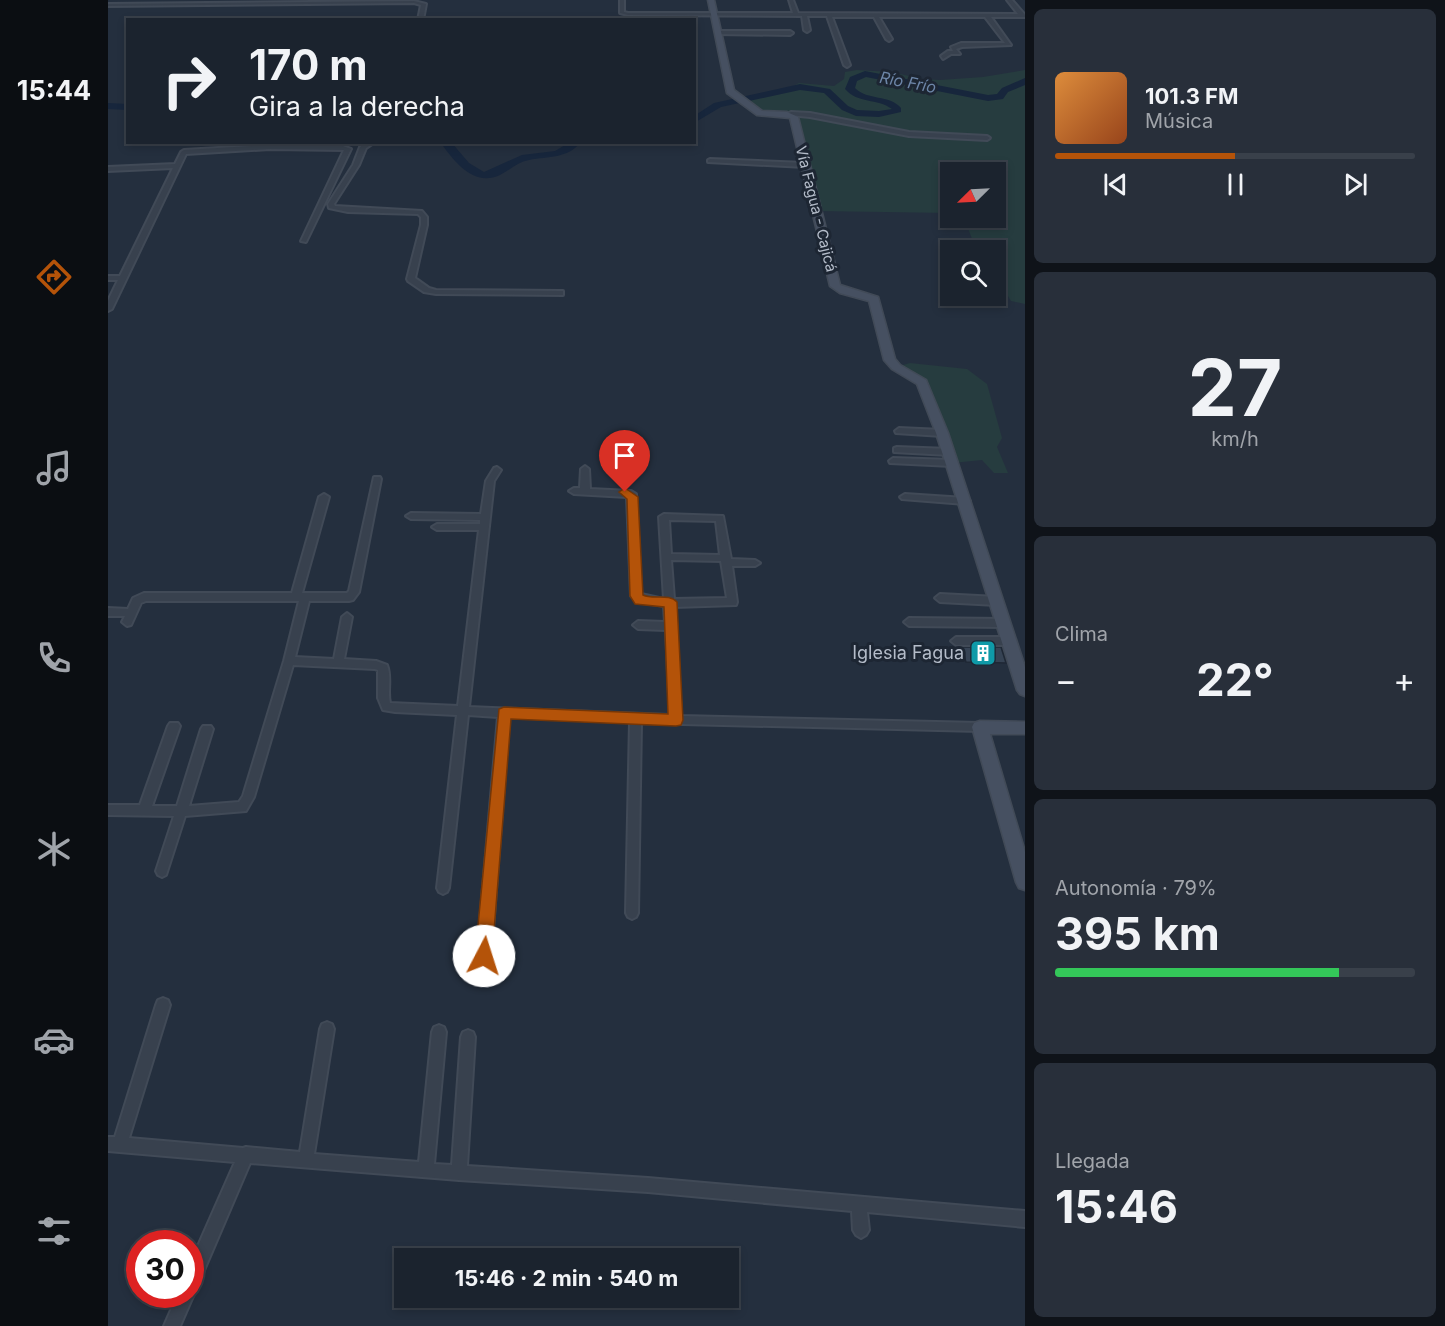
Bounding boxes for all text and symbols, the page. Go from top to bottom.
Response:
text: 170 m [249,39,367,90]
icon: right [150,42,228,120]
water label: Río Frío [878,67,938,97]
text: 15:44 [17,74,91,107]
text: 101.3 FM [1145,83,1238,109]
text: Gira a la derecha [249,90,465,123]
text: Música [1145,109,1213,133]
street label: Vía Fagua - Cajicá [792,144,841,274]
north arrow [940,162,1006,228]
map controls [940,162,1006,306]
icon: previous [1099,168,1132,201]
icon: pause [1219,168,1252,201]
icon: next [1339,168,1372,201]
button: search [940,240,1006,306]
icon: directions [33,256,75,298]
text: 27 [1188,340,1282,435]
text: km/h [1211,427,1259,451]
pin [599,430,650,492]
icon: arrive [608,439,641,472]
icon: music [33,447,75,489]
text: Clima [1055,622,1108,646]
icon: phone [33,637,75,679]
building icon: Iglesia Fagua [968,638,998,668]
place label: Iglesia Fagua [852,642,964,663]
text: 22° [1196,652,1274,707]
text: − [1055,660,1077,700]
text: + [1393,660,1415,700]
icon: climate [33,828,75,870]
text: Autonomía · 79% [1055,876,1217,900]
text: 395 km [1055,906,1220,961]
position arrow [452,924,516,988]
icon: car [33,1019,75,1061]
text: Llegada [1055,1149,1130,1173]
text: 15:46 [1055,1179,1178,1234]
icon: filters [33,1210,75,1252]
speed limit sign: 30 [126,1230,204,1308]
text: 15:46 · 2 min · 540 m [455,1265,678,1291]

